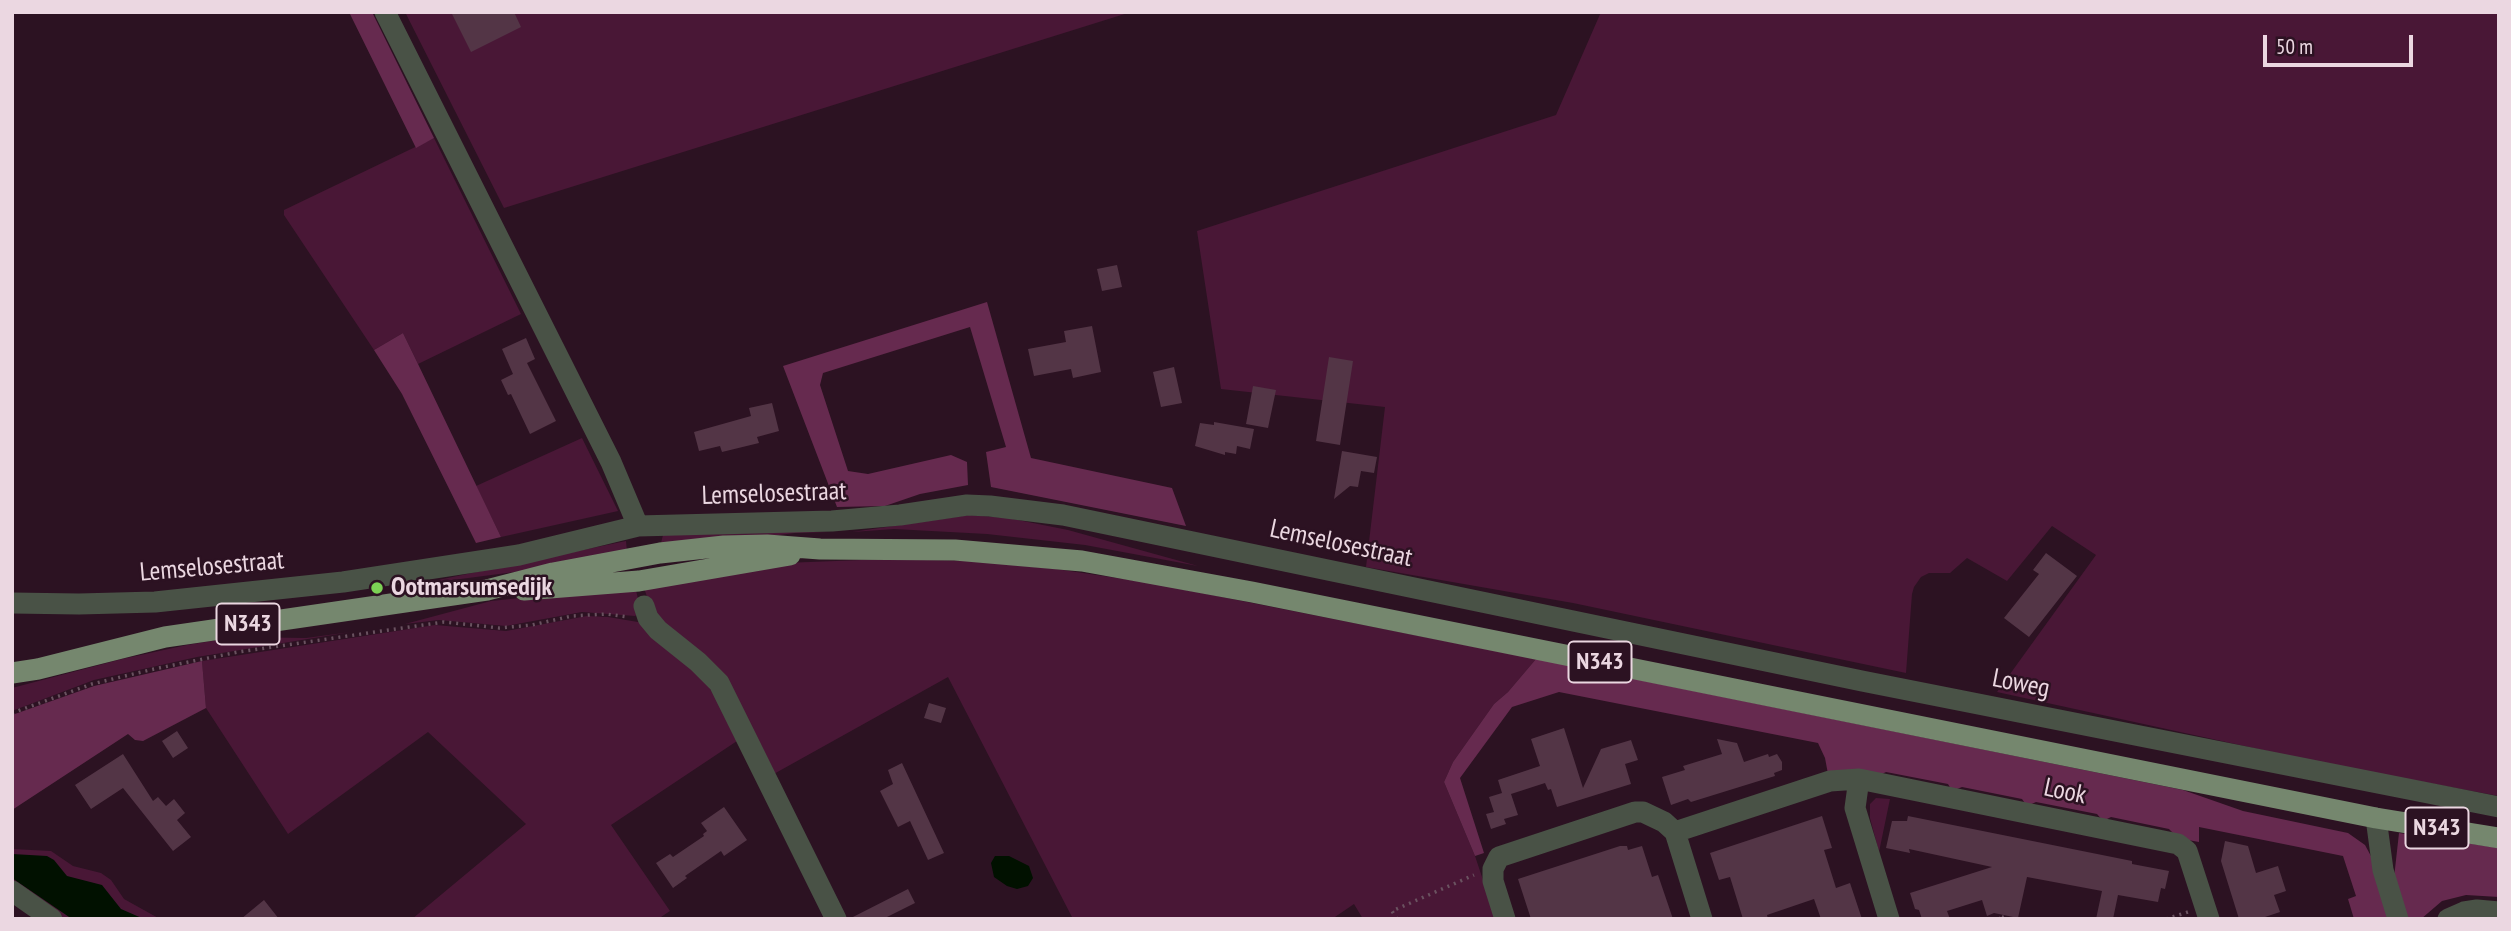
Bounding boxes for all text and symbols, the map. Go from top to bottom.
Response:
scale bar [2266,21,2416,65]
text: 50 m [2276,33,2313,60]
street label: Lemselosestraat [701,476,847,512]
street label: Lemselosestraat [1267,514,1415,574]
street label: Lemselosestraat [139,545,285,589]
place label: Ootmarsumsedijk [391,572,552,604]
marker: Ootmarsumsedijk [369,580,385,596]
road number: N343 [216,604,280,644]
road number: N343 [1568,642,1632,682]
street label: Loweg [1990,663,2052,705]
street label: Look [2041,772,2089,812]
road number: N343 [2406,808,2468,848]

